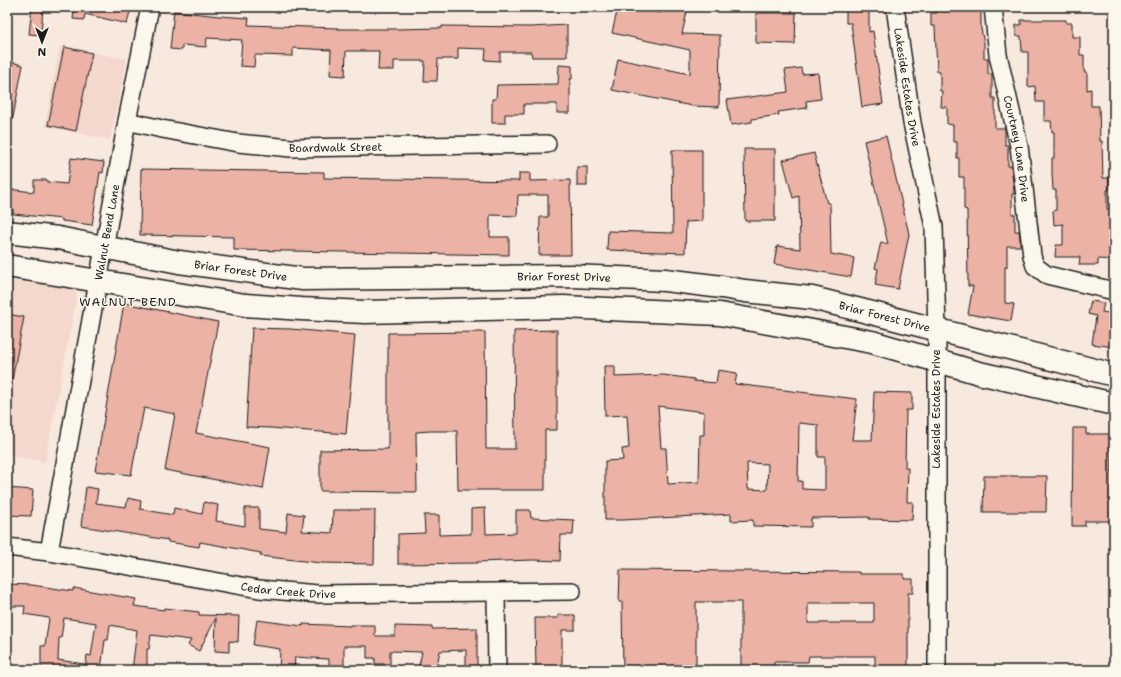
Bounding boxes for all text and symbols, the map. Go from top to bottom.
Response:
north arrow [22,22,62,62]
street label: Lakeside Estates Drive [890,27,924,148]
text: N [37,44,46,59]
street label: Courtney Lane Drive [1000,94,1033,203]
street label: Boardwalk Street [289,140,383,156]
street label: Walnut Bend Lane [91,183,123,282]
street label: Briar Forest Drive [193,257,288,285]
street label: Briar Forest Drive [517,269,611,286]
district label: WALNUT BEND [79,294,177,310]
street label: Briar Forest Drive [837,298,932,336]
street label: Lakeside Estates Drive [929,349,944,469]
street label: Cedar Creek Drive [240,579,336,602]

